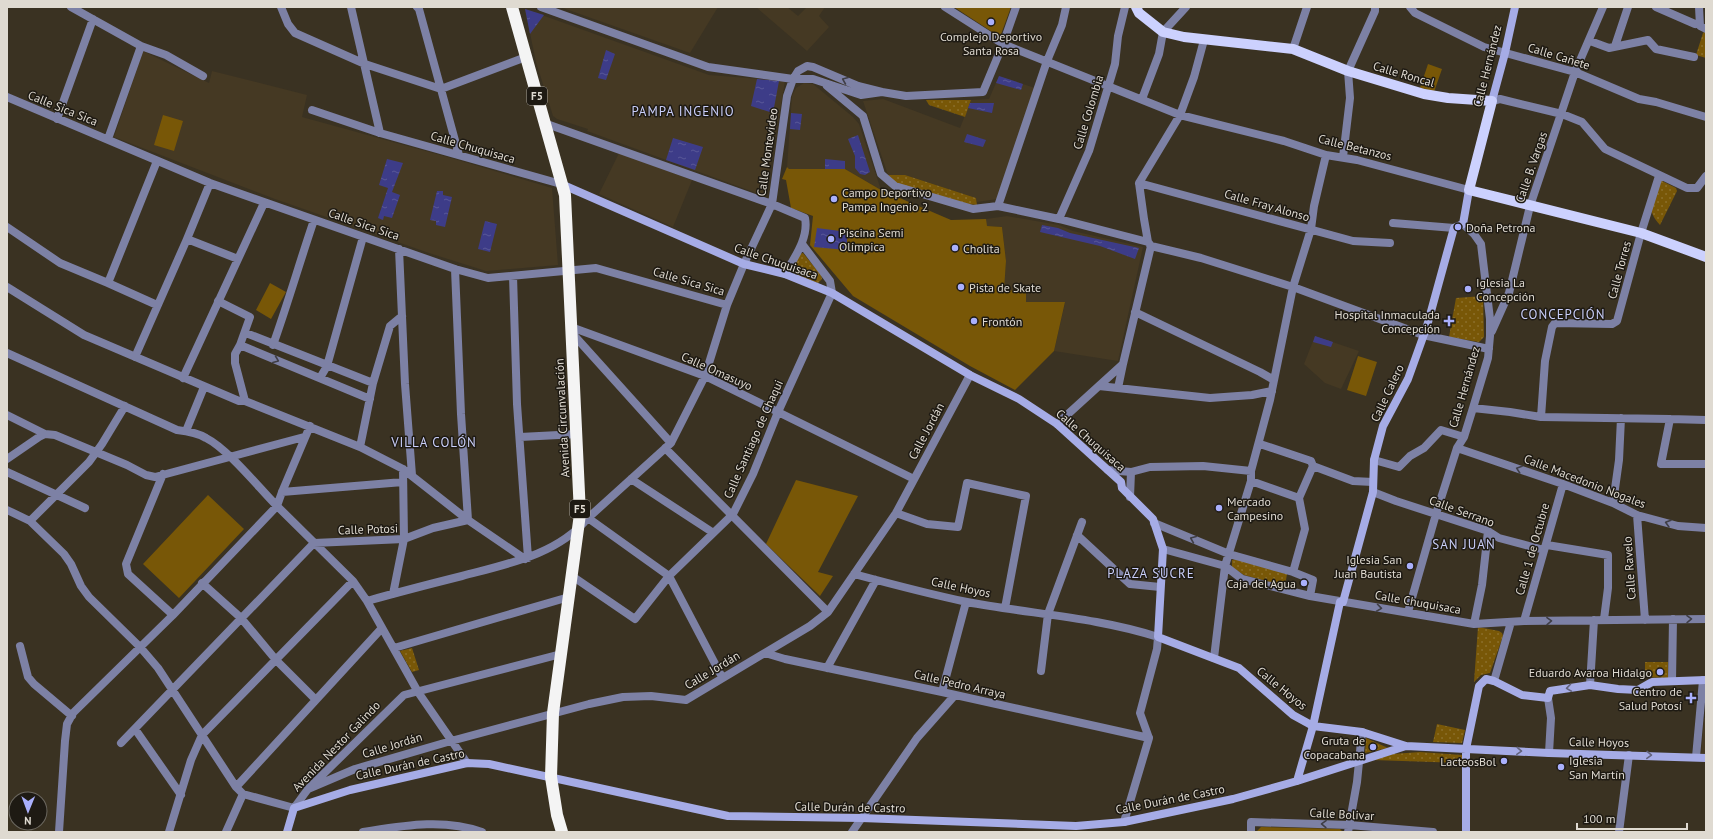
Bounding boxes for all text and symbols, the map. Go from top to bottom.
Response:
marker: Complejo Deportivo Santa Rosa [986,17,996,27]
street label: Calle Hernández [1470,23,1504,109]
place label: Complejo Deportivo Santa Rosa [940,29,1042,58]
street label: Calle Cañete [1526,39,1592,73]
street label: Calle Roncal [1371,58,1437,90]
street label: Calle Colombia [1070,73,1106,151]
one-way arrow [841,77,849,85]
street label: Calle Sica Sica [26,87,100,129]
road number: F5 [527,87,547,105]
district label: PAMPA INGENIO [631,103,735,120]
street label: Calle Montevideo [753,107,781,197]
street label: Calle Chuquisaca [429,128,517,166]
street label: Calle B. Vargas [1512,130,1550,204]
street label: Calle Betanzos [1317,131,1393,163]
place label: Campo Deportivo Pampa Ingenio 2 [842,185,931,214]
street label: Calle Fray Alonso [1223,186,1311,224]
marker: Campo Deportivo Pampa Ingenio 2 [829,194,839,204]
street label: Calle Sica Sica [327,205,401,243]
place label: Doña Petrona [1466,220,1536,235]
marker: Doña Petrona [1453,222,1463,232]
place label: Piscina Semi Olímpica [839,225,904,254]
marker: Piscina Semi Olímpica [826,234,836,244]
street label: Calle Torres [1604,239,1634,301]
street label: Calle Chuquisaca [732,240,820,282]
place label: Cholita [963,241,1000,256]
marker: Cholita [950,243,960,253]
street label: Calle Sica Sica [651,264,727,298]
place label: Iglesia La Concepción [1476,275,1535,304]
place label: Pista de Skate [969,280,1041,295]
marker: Pista de Skate [956,282,966,292]
marker: Iglesia La Concepción [1463,284,1473,294]
district label: CONCEPCIÓN [1520,306,1606,323]
place label: Hospital Inmaculada Concepción [1335,307,1440,336]
place label: Frontón [982,314,1022,329]
marker: Hospital Inmaculada Concepción [1443,315,1455,327]
marker: Frontón [969,316,979,326]
street label: Calle Hernández [1445,345,1483,429]
street label: Calle Omasuyo [679,349,755,393]
one-way arrow [273,356,280,364]
street label: Avenida Circunvalación [551,358,573,478]
street label: Calle Calero [1367,362,1407,424]
street label: Calle Santiago de Chaqui [720,377,786,501]
street label: Calle Jordán [905,400,947,462]
street label: Calle Chuquisaca [1053,406,1129,474]
district label: VILLA COLÓN [390,434,477,451]
street label: Calle Macedonio Nogales [1522,451,1648,511]
one-way arrow [1516,466,1523,474]
street label: Calle Serrano [1427,492,1497,530]
place label: Mercado Campesino [1227,494,1283,523]
road number: F5 [570,500,590,518]
street label: Calle 1 de Octubre [1512,501,1552,597]
marker: Mercado Campesino [1214,503,1224,513]
one-way arrow [1664,519,1671,528]
street label: Calle Potosi [338,520,398,538]
one-way arrow [1190,536,1198,544]
district label: SAN JUAN [1432,536,1496,553]
street label: Calle Ravelo [1619,536,1639,600]
place label: Iglesia San Juan Bautista [1334,552,1402,581]
marker: Iglesia San Juan Bautista [1405,561,1415,571]
district label: PLAZA SUCRE [1107,565,1195,582]
street label: Calle Hoyos [930,573,992,601]
place label: Caja del Agua [1226,576,1296,591]
marker: Caja del Agua [1299,578,1309,588]
street label: Calle Chuquisaca [1374,587,1462,617]
one-way arrow [1376,603,1382,612]
one-way arrow [1686,615,1692,623]
one-way arrow [1546,616,1552,625]
street label: Calle Jordán [682,648,742,692]
street label: Calle Hoyos [1254,663,1310,713]
place label: Eduardo Avaroa Hidalgo [1529,665,1652,680]
street label: Calle Pedro Arraya [913,666,1007,702]
marker: Eduardo Avaroa Hidalgo [1655,667,1665,677]
one-way arrow [1566,683,1572,692]
place label: Centro de Salud Potosí [1619,684,1682,713]
marker: Centro de Salud Potosí [1685,692,1697,704]
street label: Avenida Nestor Galindo [289,698,383,794]
street label: Calle Jordán [360,729,424,761]
place label: Gruta de Copacabana [1303,733,1365,762]
street label: Calle Hoyos [1569,734,1629,750]
marker: Gruta de Copacabana [1368,742,1378,752]
street label: Calle Durán de Castro [354,745,466,783]
one-way arrow [1516,747,1522,756]
one-way arrow [1646,751,1652,760]
place label: Iglesia San Martín [1569,753,1625,782]
place label: LacteosBol [1440,754,1496,769]
marker: LacteosBol [1499,756,1509,766]
marker: Iglesia San Martín [1556,762,1566,772]
street label: Calle Durán de Castro [1114,781,1226,817]
north arrow [8,791,48,831]
street label: Calle Durán de Castro [794,799,906,815]
street label: Calle Bolivar [1309,805,1375,823]
scale bar [1577,805,1687,831]
text: 100 m [1583,811,1616,826]
text: N [24,814,32,828]
one-way arrow [1321,820,1327,829]

